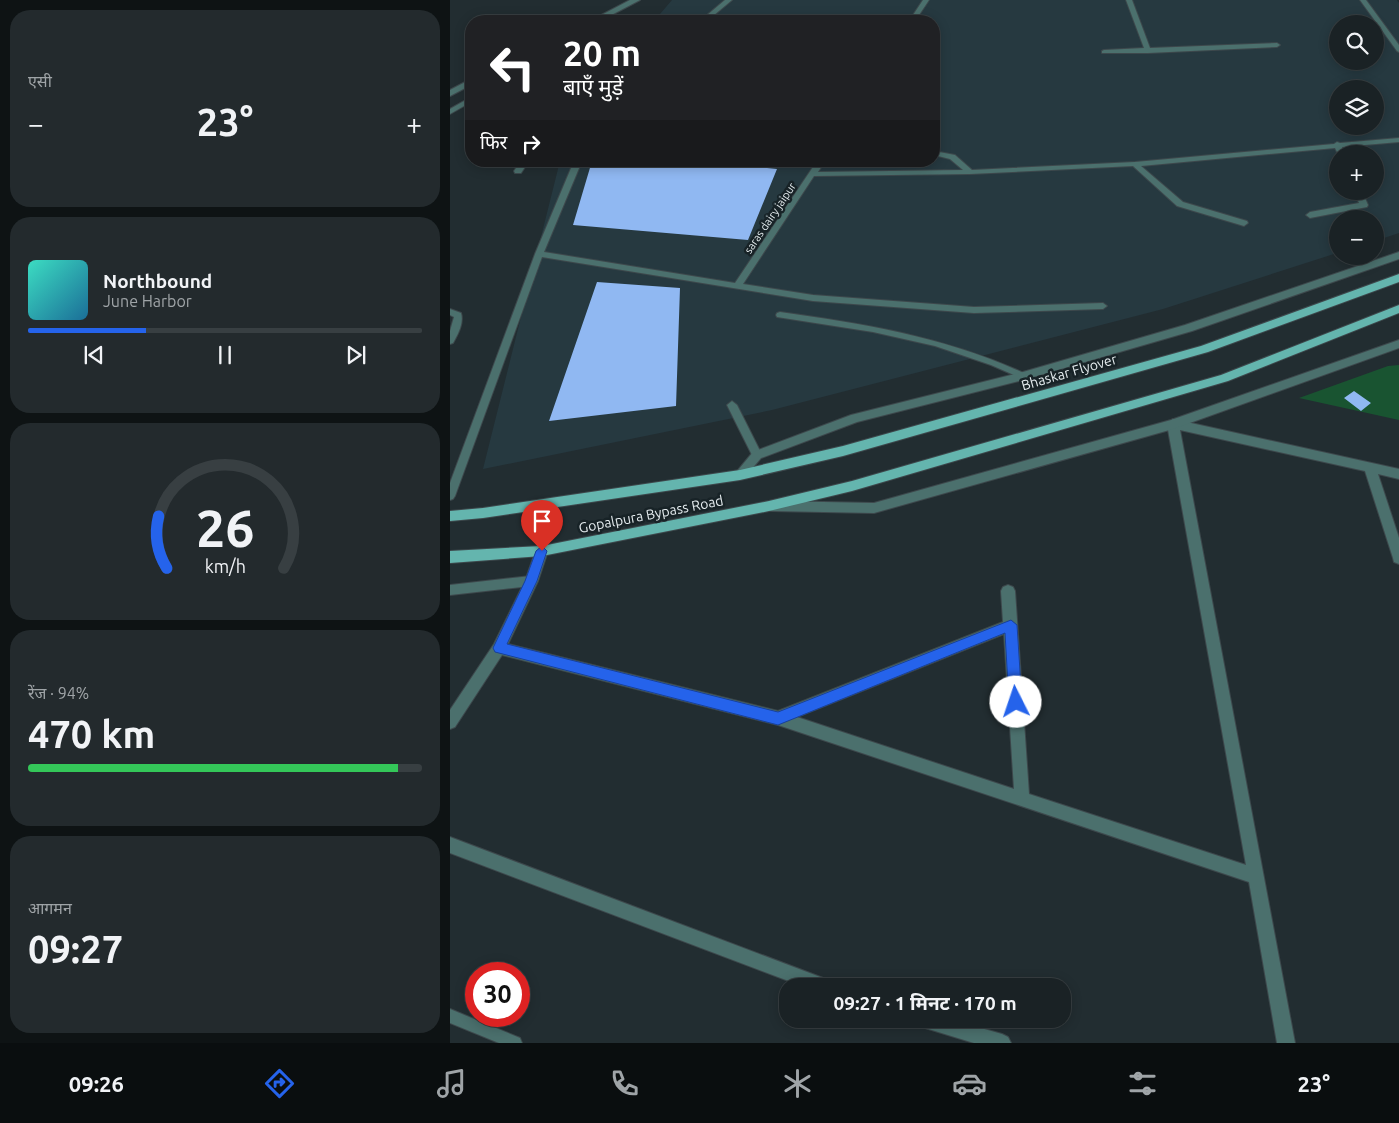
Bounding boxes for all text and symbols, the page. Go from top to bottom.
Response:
map controls [1329,15,1384,265]
button: search [1329,15,1384,70]
text: 20 m [563,33,641,73]
icon: left [480,35,545,100]
text: एसी [28,72,52,90]
text: बाएँ मुड़ें [563,74,623,99]
button: layers [1329,80,1384,135]
text: 23° [197,101,253,143]
text: − [28,108,44,139]
text: + [406,108,422,139]
icon: right [517,130,545,158]
text: फिर [480,131,507,153]
button: + [1329,145,1384,200]
street label: saras dairy jaipur [742,180,798,256]
button: − [1329,210,1384,265]
text: Northbound [103,270,212,292]
text: June Harbor [103,292,192,310]
icon: previous [80,341,108,369]
icon: pause [211,341,239,369]
icon: next [342,341,370,369]
street label: Bhaskar Flyover [1019,351,1119,393]
street label: Gopalpura Bypass Road [577,492,725,536]
text: 26 [196,499,254,557]
pin [521,500,563,551]
icon: arrive [528,507,556,535]
text: km/h [204,556,246,576]
position arrow [989,675,1041,727]
text: रेंज · 94% [28,684,89,702]
text: 470 km [28,713,155,755]
text: आगमन [28,899,72,917]
text: 09:27 [28,928,123,970]
speed limit sign: 30 [465,962,530,1027]
text: 09:27 · 1 मिनट · 170 m [833,992,1017,1014]
icon: directions [262,1066,297,1101]
icon: music [434,1066,469,1101]
icon: phone [607,1066,642,1101]
icon: climate [780,1066,815,1101]
icon: car [952,1066,987,1101]
icon: filters [1125,1066,1160,1101]
text: 09:26 [69,1071,124,1096]
text: 23° [1297,1071,1330,1096]

